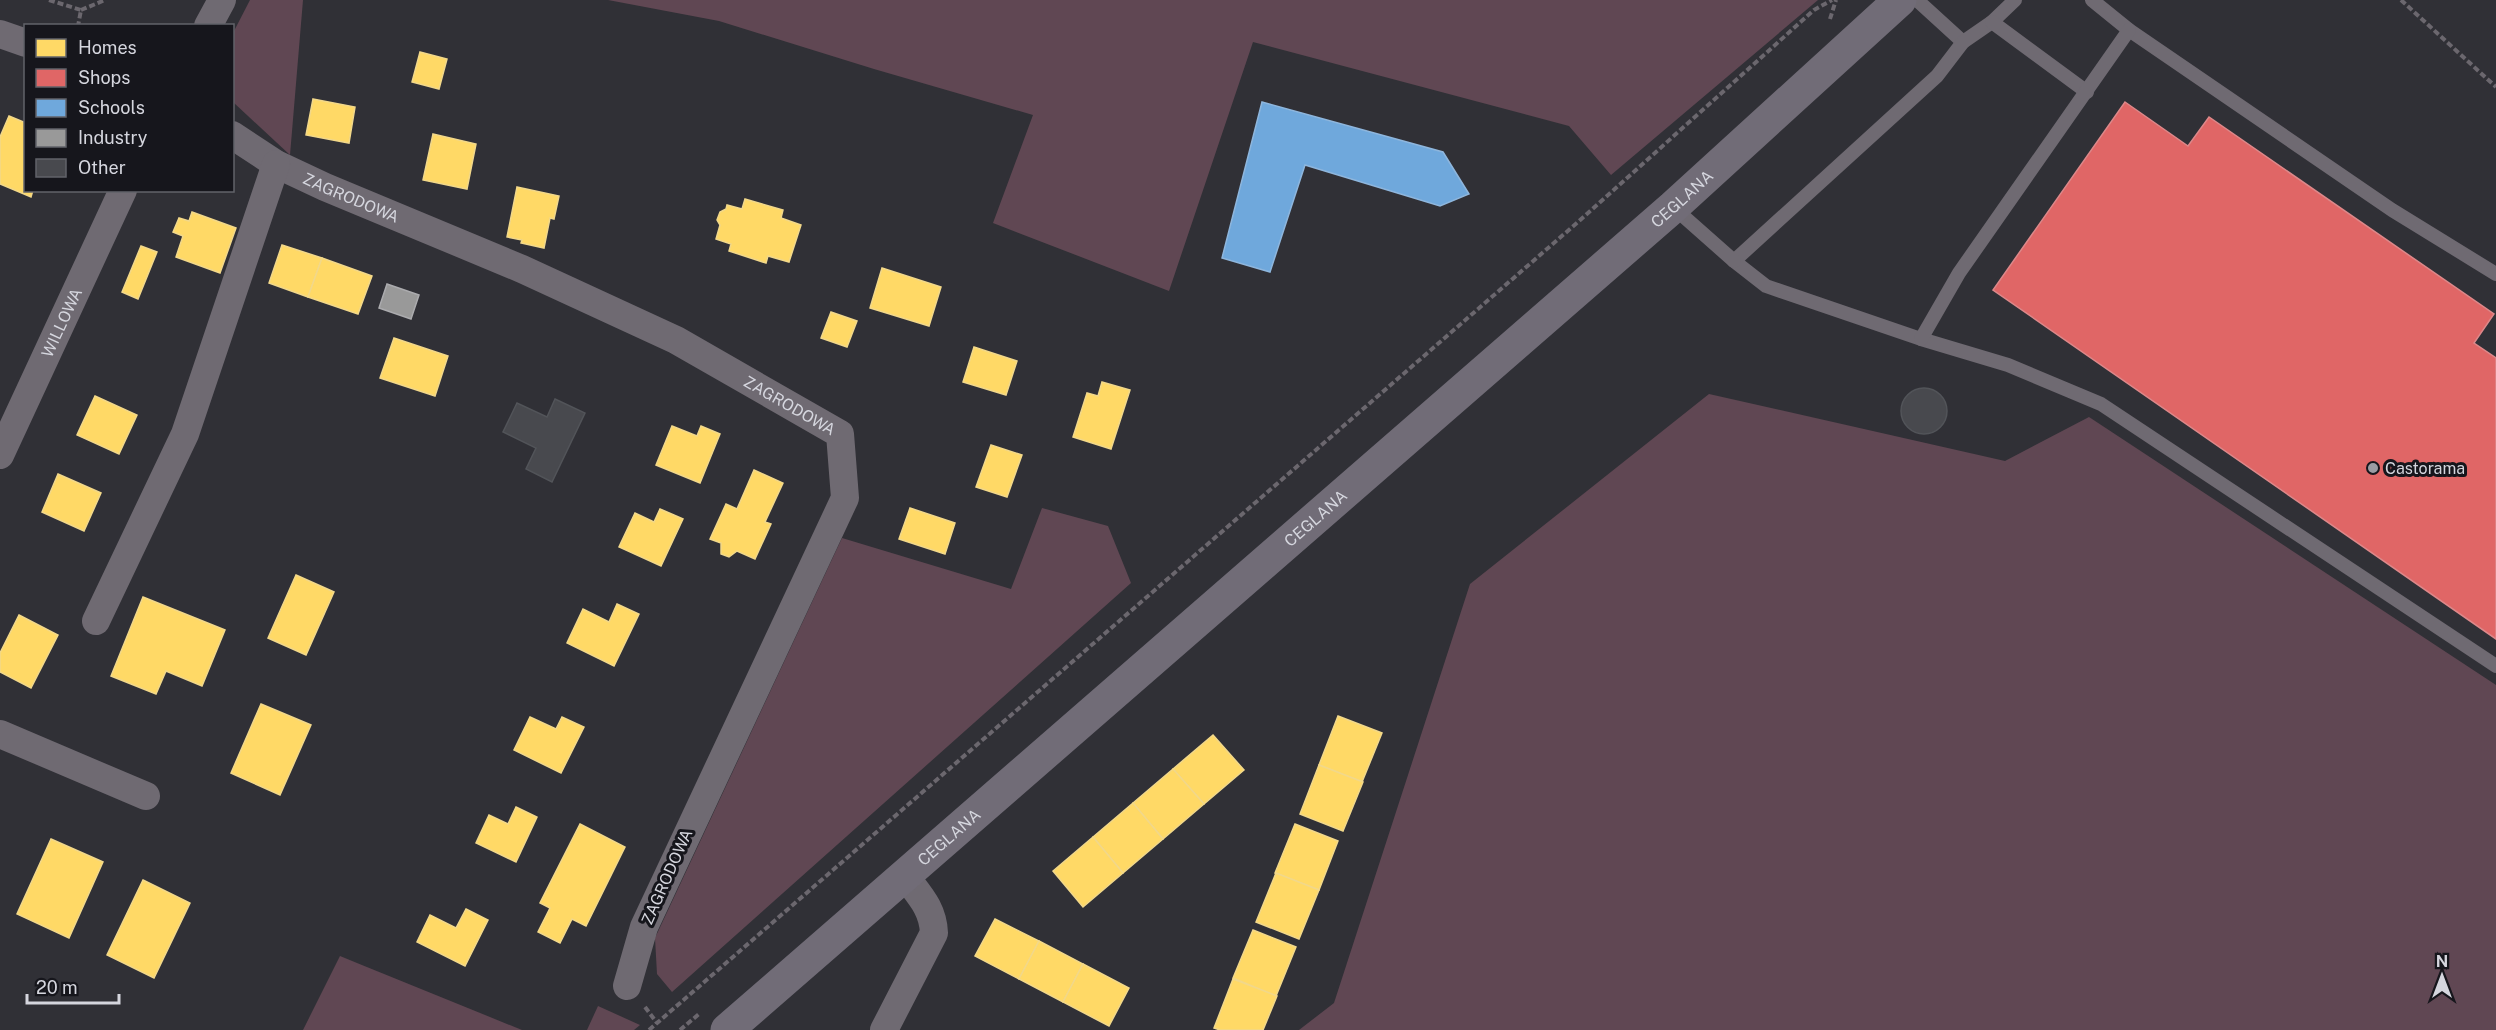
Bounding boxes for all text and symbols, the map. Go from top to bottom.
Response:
legend [24,24,234,192]
text: Homes [78,37,137,58]
text: Shops [78,67,130,88]
text: Schools [78,97,145,118]
text: Industry [78,127,148,148]
text: Other [78,157,126,178]
street label: CEGLANA [1647,166,1717,231]
street label: ZAGRODOWA [300,169,402,226]
street label: WILLOWA [37,285,86,360]
street label: ZAGRODOWA [741,371,839,439]
place label: Castorama [2385,459,2465,478]
marker: Castorama [2366,461,2380,475]
street label: CEGLANA [1280,486,1351,550]
street label: CEGLANA [914,805,984,869]
street label: ZAGRODOWA [637,826,697,928]
north arrow [2412,946,2472,1006]
text: N [2436,952,2448,971]
scale bar [27,967,118,1005]
text: 20 m [36,977,78,998]

